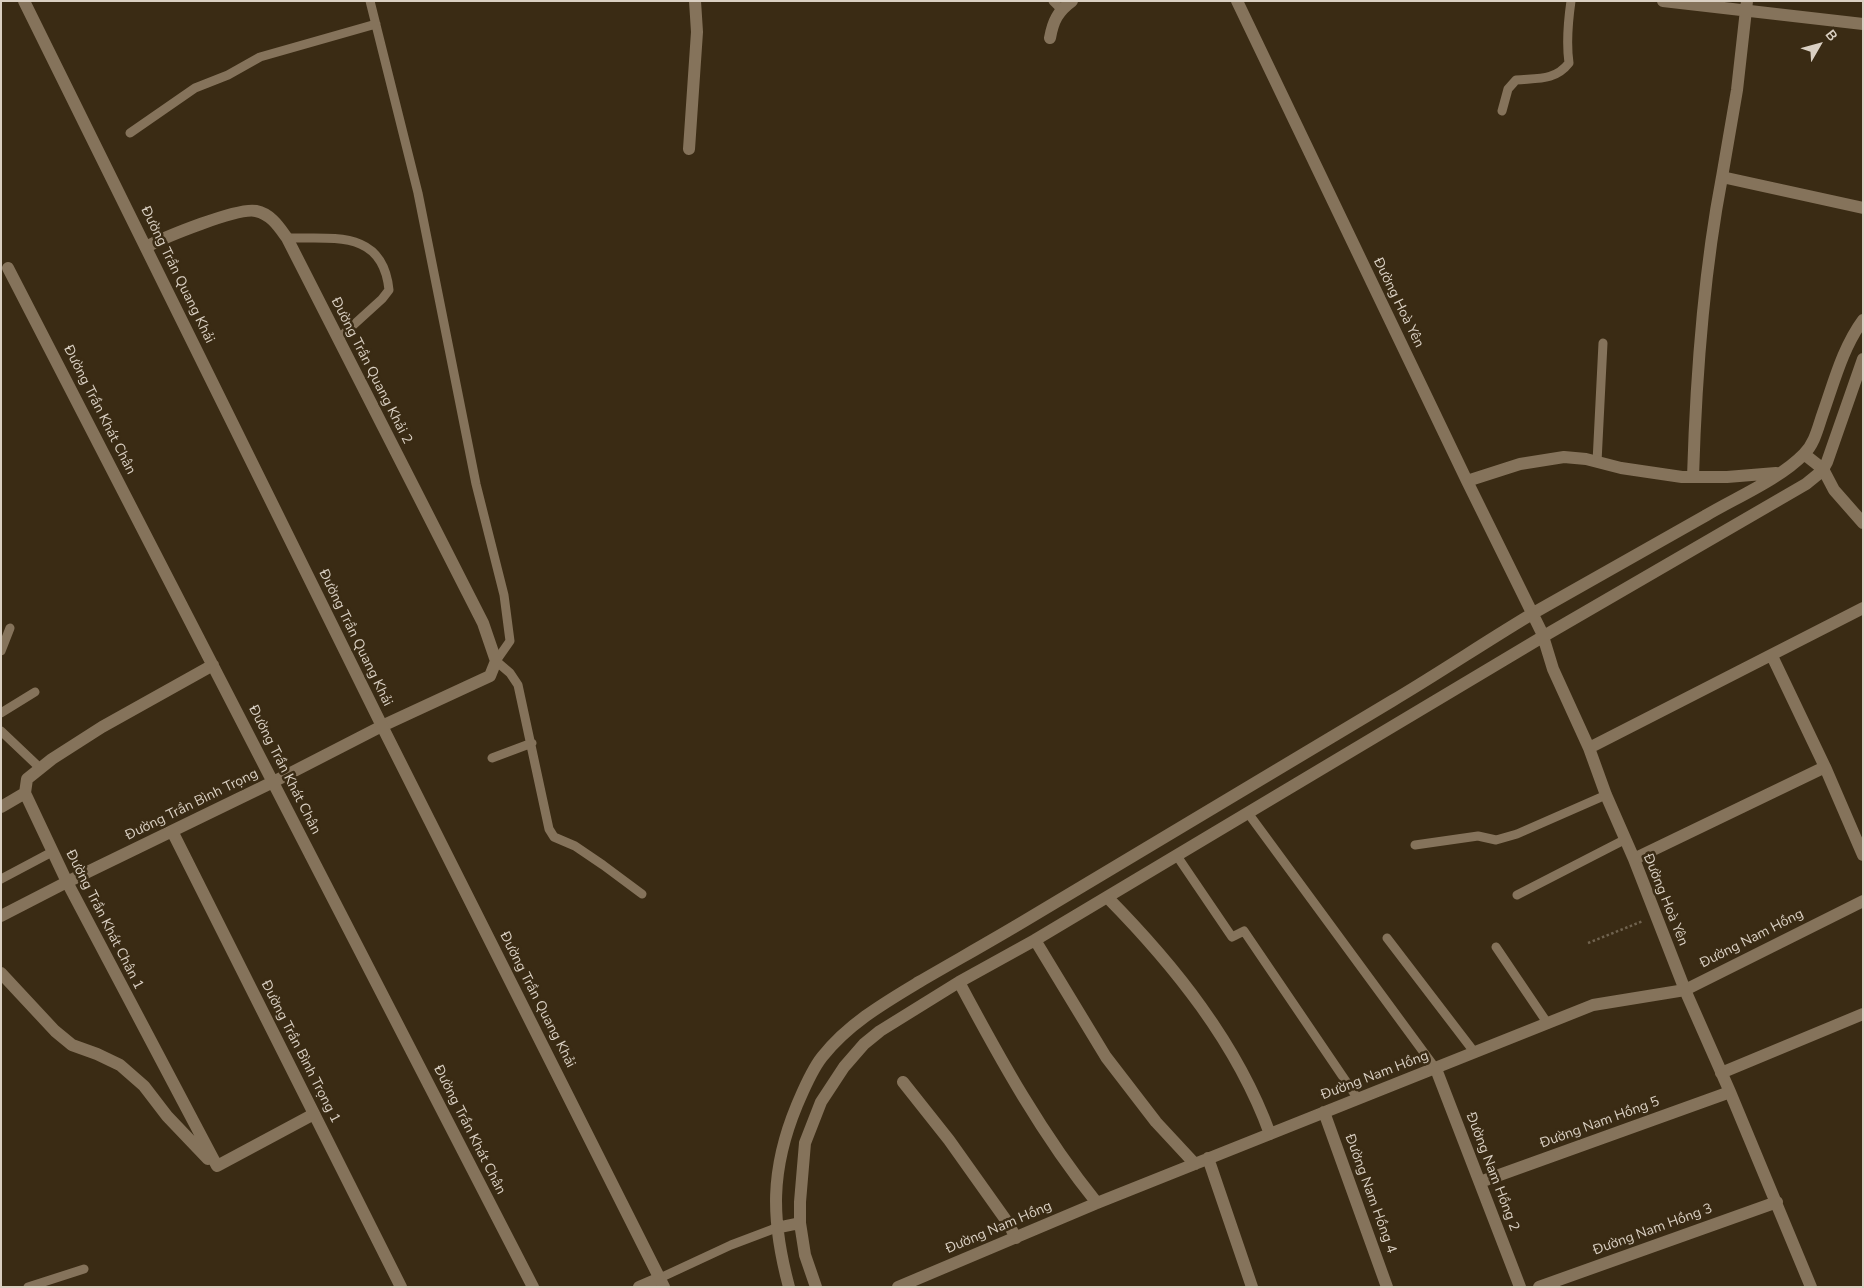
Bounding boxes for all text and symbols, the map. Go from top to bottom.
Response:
north arrow [1794,20,1844,70]
text: B [1821,26,1842,45]
street label: Đường Trần Quang Khải [137,204,217,346]
street label: Đường Hoà Yên [1369,255,1427,351]
street label: Đường Trần Quang Khải 2 [327,295,415,447]
street label: Đường Trần Khát Chân [59,343,139,477]
street label: Đường Trần Quang Khải [315,567,395,709]
street label: Đường Trần Khát Chân [244,703,324,837]
street label: Đường Trần Bình Trọng [123,766,261,844]
street label: Đường Trần Khát Chân 1 [61,847,147,993]
street label: Đường Hoà Yên [1639,851,1691,949]
street label: Đường Nam Hồng [1698,906,1806,972]
street label: Đường Trần Quang Khải [495,929,579,1071]
street label: Đường Trần Bình Trọng 1 [257,978,343,1126]
street label: Đường Nam Hồng [1319,1048,1431,1104]
street label: Đường Trần Khát Chân [429,1063,509,1197]
street label: Đường Nam Hồng 5 [1538,1094,1662,1152]
street label: Đường Nam Hồng 2 [1462,1110,1522,1234]
street label: Đường Nam Hồng 4 [1341,1132,1399,1256]
street label: Đường Nam Hồng [943,1198,1055,1258]
street label: Đường Nam Hồng 3 [1591,1201,1715,1259]

